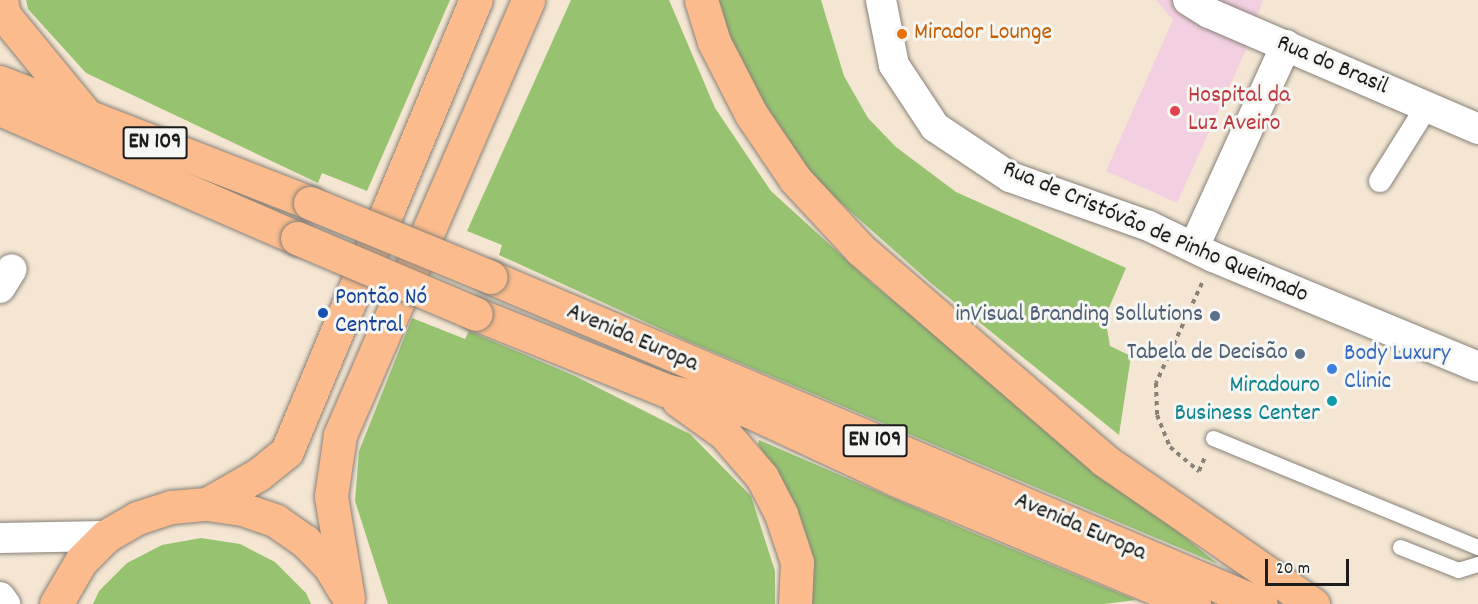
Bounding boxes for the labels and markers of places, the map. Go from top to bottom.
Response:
place label: Mirador Lounge [914,20,1052,48]
marker: Mirador Lounge [895,27,909,41]
place label: Hospital da Luz Aveiro [1188,83,1290,139]
marker: Hospital da Luz Aveiro [1166,102,1184,120]
place label: Pontão Nó Central [335,285,427,341]
place label: inVisual Branding Sollutions [955,302,1203,330]
marker: Pontão Nó Central [316,306,330,320]
marker: inVisual Branding Sollutions [1208,309,1222,323]
place label: Tabela de Decisão [1127,340,1288,368]
place label: Body Luxury Clinic [1344,341,1451,397]
marker: Tabela de Decisão [1293,347,1307,361]
marker: Body Luxury Clinic [1325,362,1339,376]
place label: Miradouro Business Center [1175,373,1320,429]
marker: Miradouro Business Center [1325,394,1339,408]

